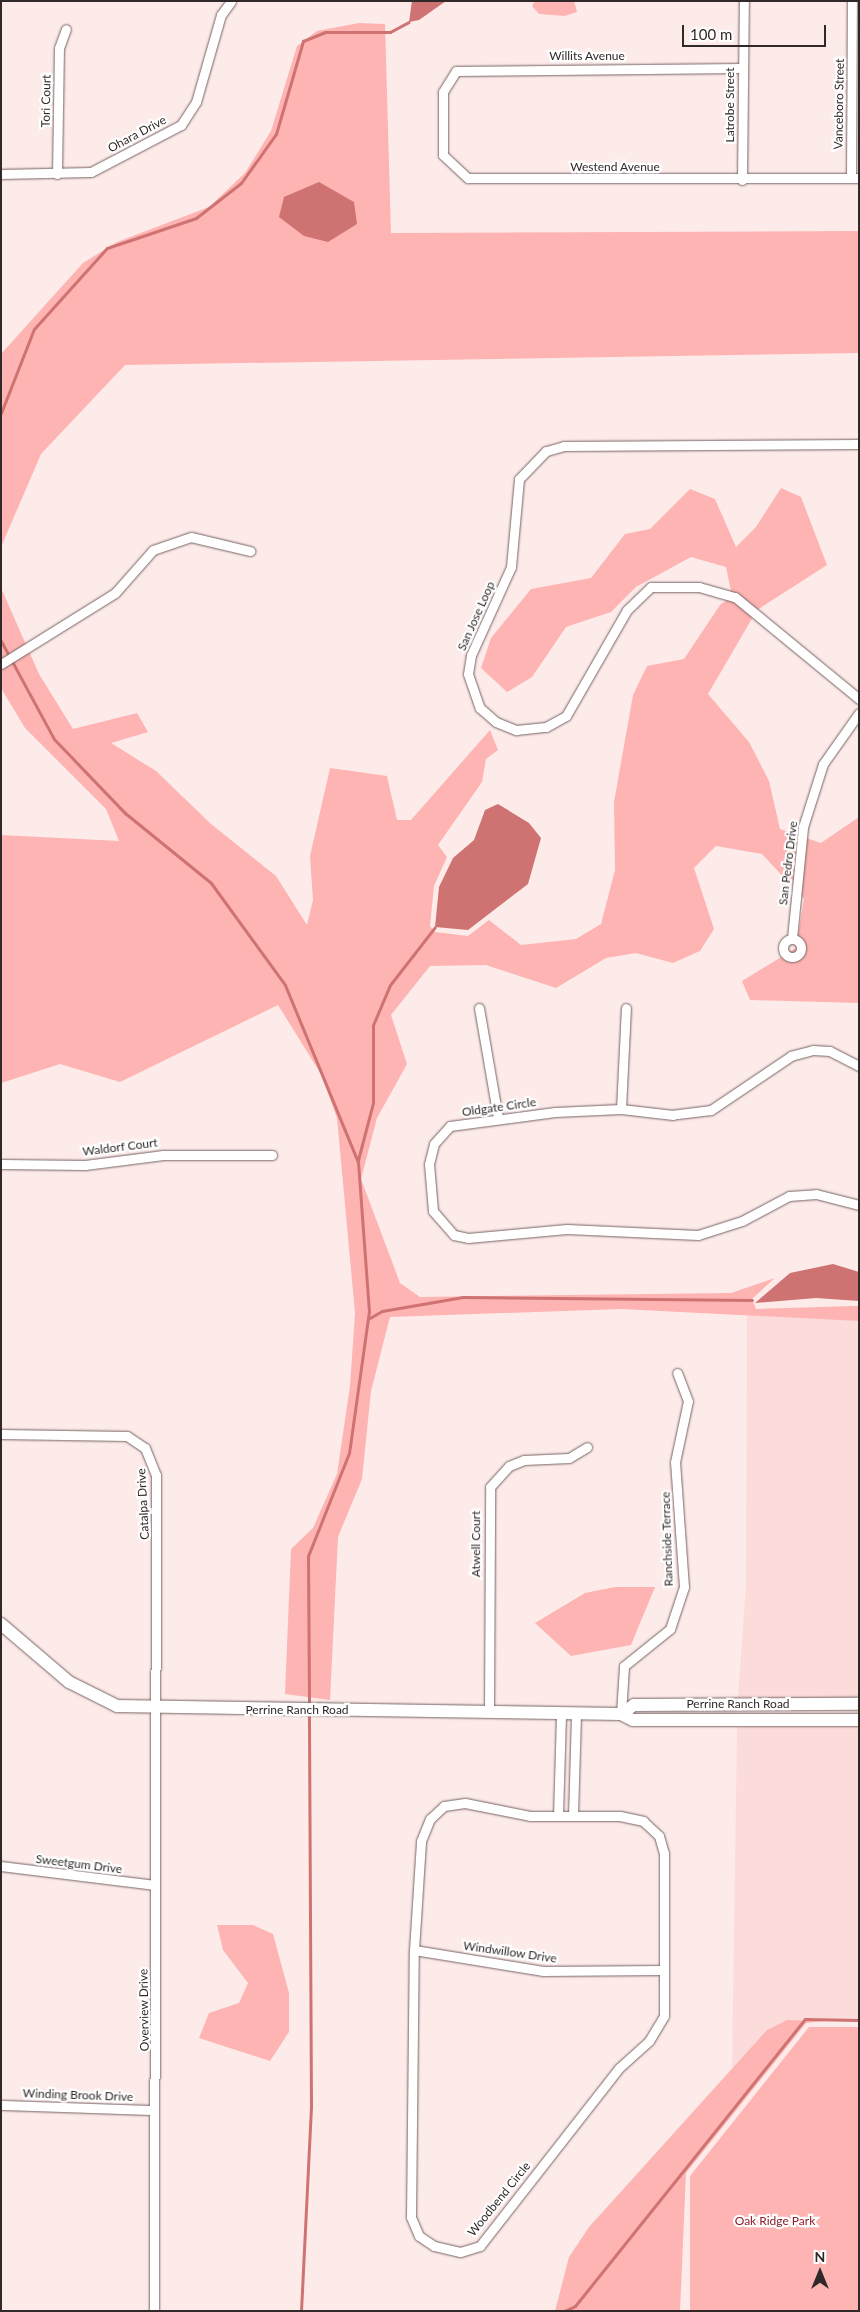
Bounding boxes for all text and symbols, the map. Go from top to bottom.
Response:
scale bar [685,15,829,47]
text: 100 m [690,25,732,43]
street label: Willits Avenue [549,49,625,63]
street label: Vanceboro Street [831,58,847,150]
street label: Latrobe Street [723,68,737,142]
street label: Tori Court [38,74,54,128]
street label: Ohara Drive [105,113,169,155]
street label: Westend Avenue [570,160,660,174]
street label: San Jose Loop [454,579,498,653]
street label: San Pedro Drive [776,820,800,906]
street label: Oldgate Circle [461,1095,537,1119]
street label: Waldorf Court [82,1135,158,1159]
street label: Catalpa Drive [134,1468,152,1540]
street label: Ranchside Terrace [658,1491,676,1587]
street label: Atwell Court [469,1511,483,1577]
street label: Perrine Ranch Road [686,1697,790,1711]
street label: Perrine Ranch Road [245,1703,349,1717]
street label: Sweetgum Drive [35,1852,123,1876]
street label: Windwillow Drive [462,1938,558,1966]
street label: Overview Drive [136,1968,152,2052]
street label: Winding Brook Drive [22,2086,134,2104]
street label: Woodbend Circle [465,2159,533,2239]
park label: Oak Ridge Park [735,2214,815,2228]
north arrow [795,2247,845,2297]
text: N [815,2248,825,2265]

